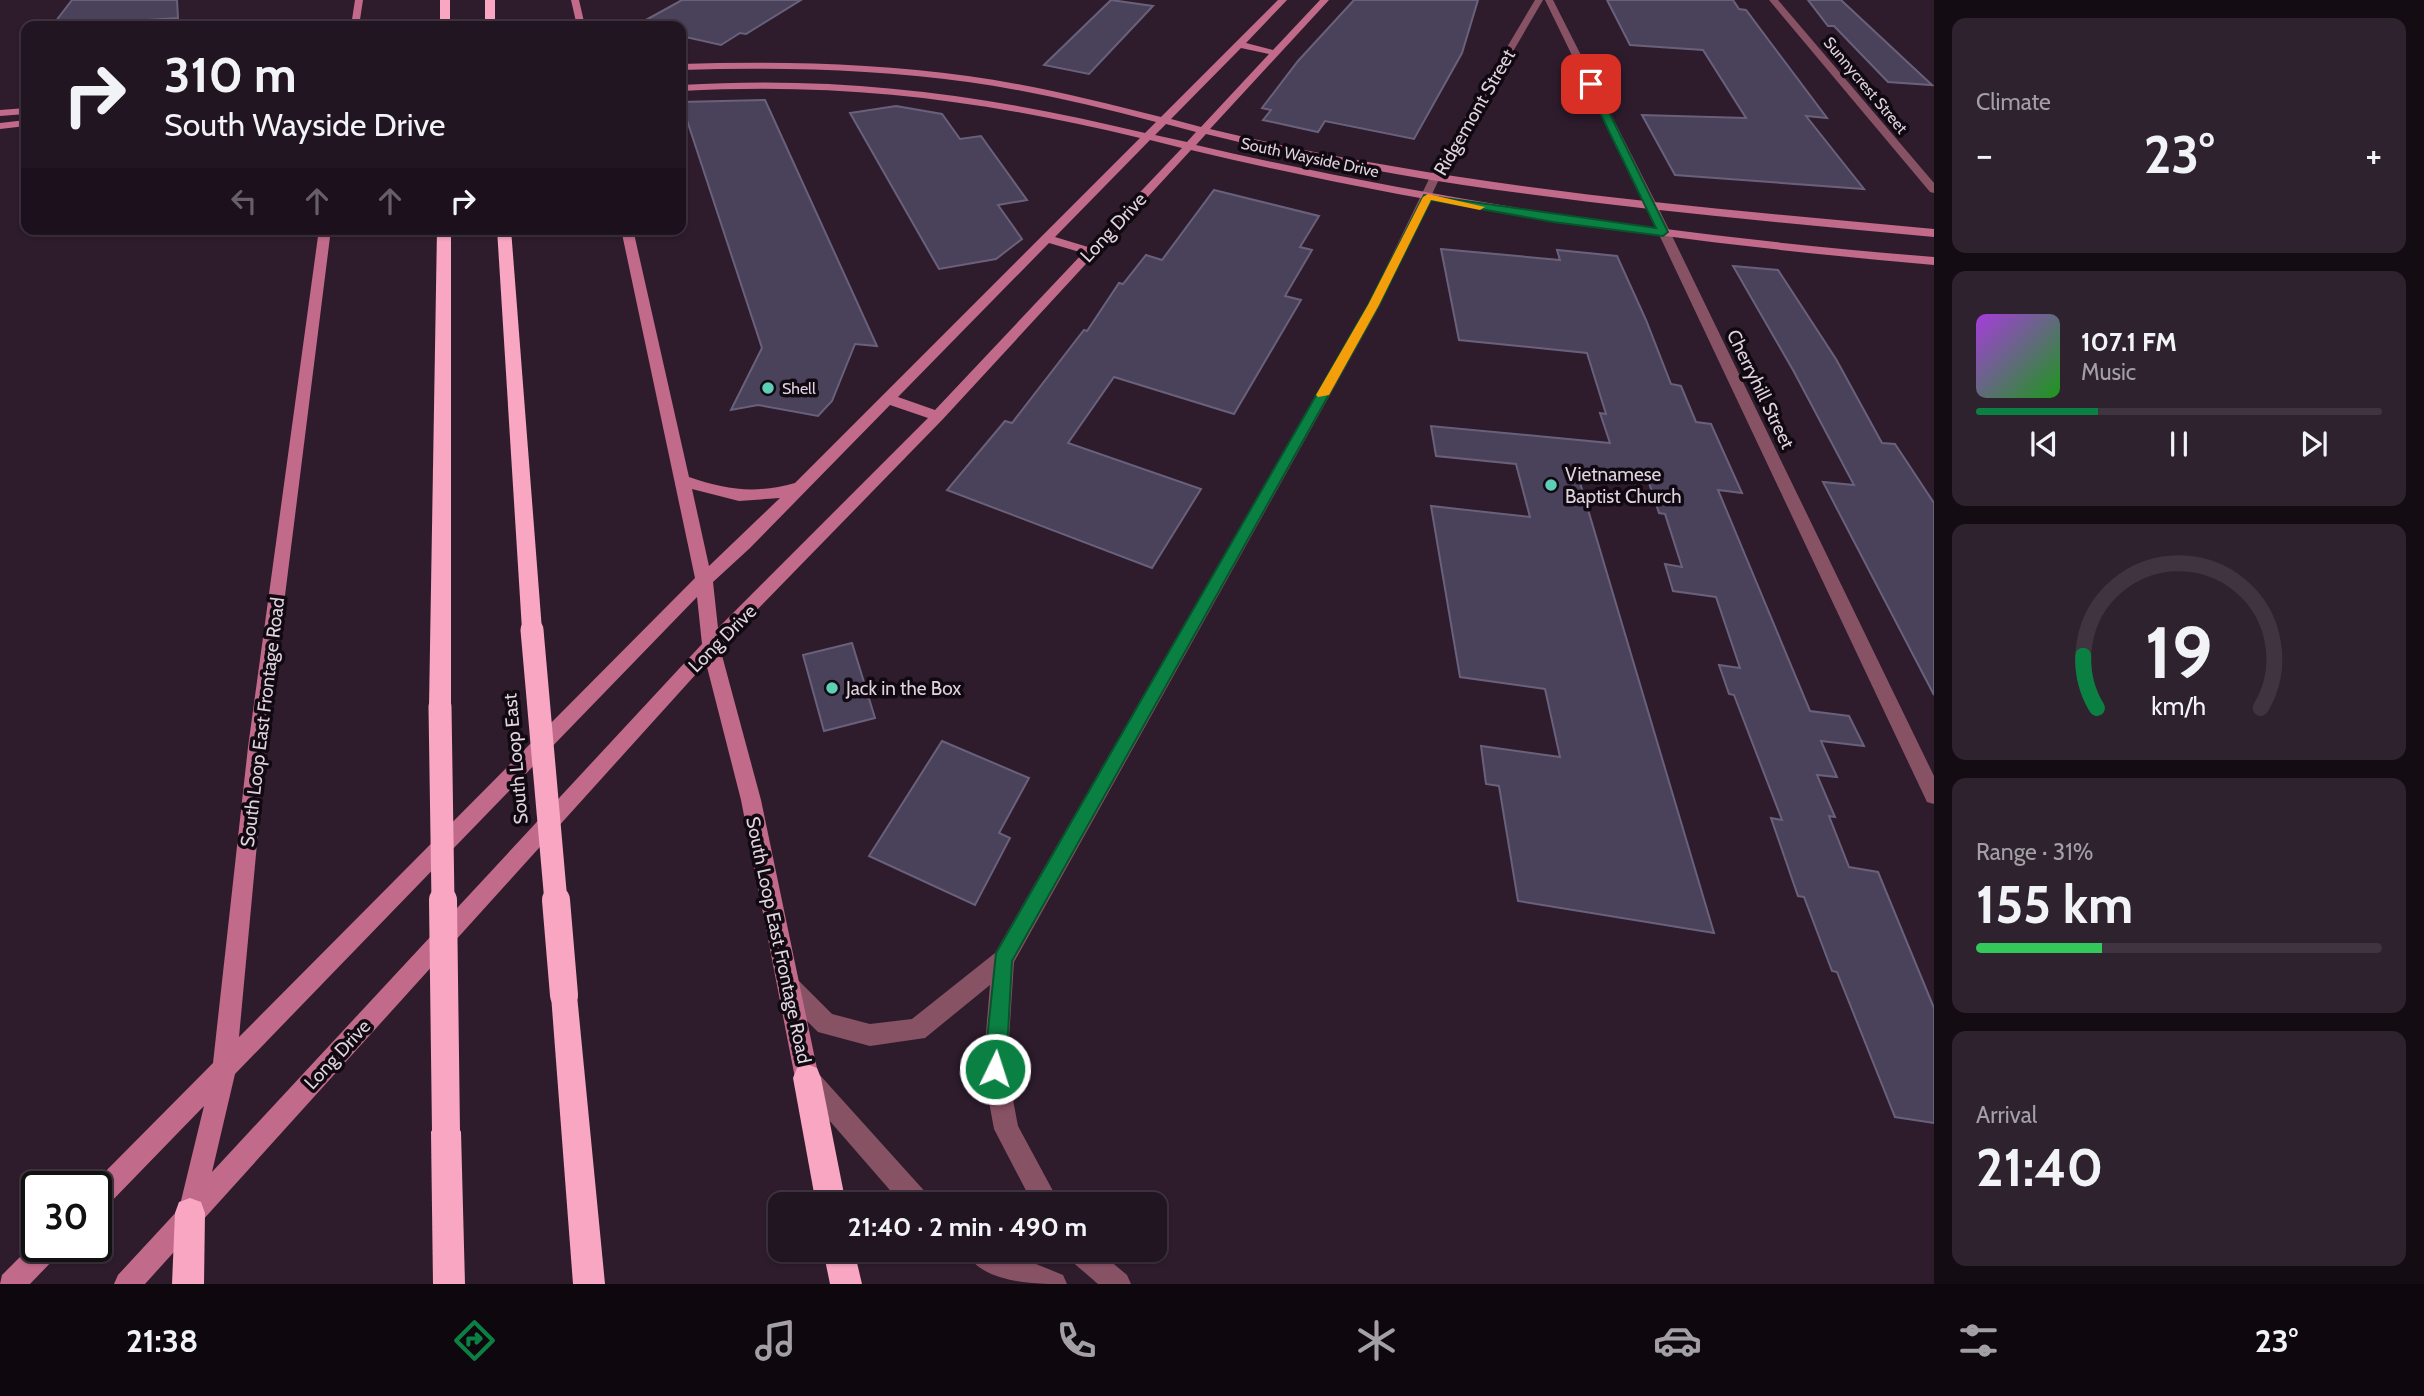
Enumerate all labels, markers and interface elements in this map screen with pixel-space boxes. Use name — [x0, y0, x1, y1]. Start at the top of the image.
street label: Sunnycrest Street — [1820, 33, 1912, 138]
street label: Ridgemont Street — [1429, 44, 1520, 180]
text: 310 m — [164, 45, 297, 104]
icon: right — [49, 49, 140, 140]
pin — [1561, 54, 1621, 114]
icon: arrive — [1572, 65, 1610, 103]
text: Climate — [1976, 88, 2051, 116]
text: South Wayside Drive — [164, 105, 445, 144]
text: 23° — [2144, 123, 2214, 186]
text: − — [1976, 131, 1993, 178]
text: + — [2365, 131, 2382, 178]
street label: South Wayside Drive — [1239, 134, 1381, 181]
icon: left — [225, 182, 263, 220]
icon: ahead — [298, 182, 336, 220]
icon: ahead — [371, 182, 409, 220]
icon: right — [444, 182, 482, 220]
street label: Long Drive — [1075, 188, 1152, 267]
street label: Cherryhill Street — [1722, 326, 1800, 453]
text: 107.1 FM — [2081, 326, 2177, 358]
text: Music — [2081, 358, 2136, 386]
place label: Shell — [782, 379, 816, 398]
marker: Shell — [760, 380, 776, 396]
icon: previous — [2025, 425, 2063, 463]
icon: pause — [2160, 425, 2198, 463]
icon: next — [2295, 425, 2333, 463]
place label: Vietnamese Baptist Church — [1565, 463, 1682, 508]
marker: Vietnamese Baptist Church — [1543, 477, 1559, 493]
street label: South Loop East Frontage Road — [236, 596, 289, 848]
street label: Long Drive — [684, 599, 761, 677]
text: 19 — [2145, 608, 2213, 696]
place label: Jack in the Box — [845, 677, 961, 700]
marker: Jack in the Box — [824, 680, 840, 696]
text: km/h — [2152, 691, 2206, 721]
street label: South Loop East — [498, 692, 533, 825]
street label: South Loop East Frontage Road — [741, 815, 816, 1066]
text: Range · 31% — [1976, 838, 2093, 866]
text: 155 km — [1976, 873, 2133, 936]
street label: Long Drive — [299, 1015, 376, 1094]
position arrow — [958, 1032, 1032, 1106]
text: Arrival — [1976, 1101, 2037, 1129]
text: 21:40 — [1976, 1136, 2103, 1199]
speed limit sign: 30 — [21, 1171, 112, 1262]
text: 21:40 · 2 min · 490 m — [848, 1211, 1087, 1243]
icon: directions — [450, 1316, 499, 1365]
icon: music — [751, 1316, 800, 1365]
icon: phone — [1052, 1316, 1101, 1365]
icon: climate — [1352, 1316, 1401, 1365]
icon: car — [1653, 1316, 1702, 1365]
icon: filters — [1954, 1316, 2003, 1365]
text: 21:38 — [126, 1321, 198, 1360]
text: 23° — [2255, 1321, 2298, 1360]

